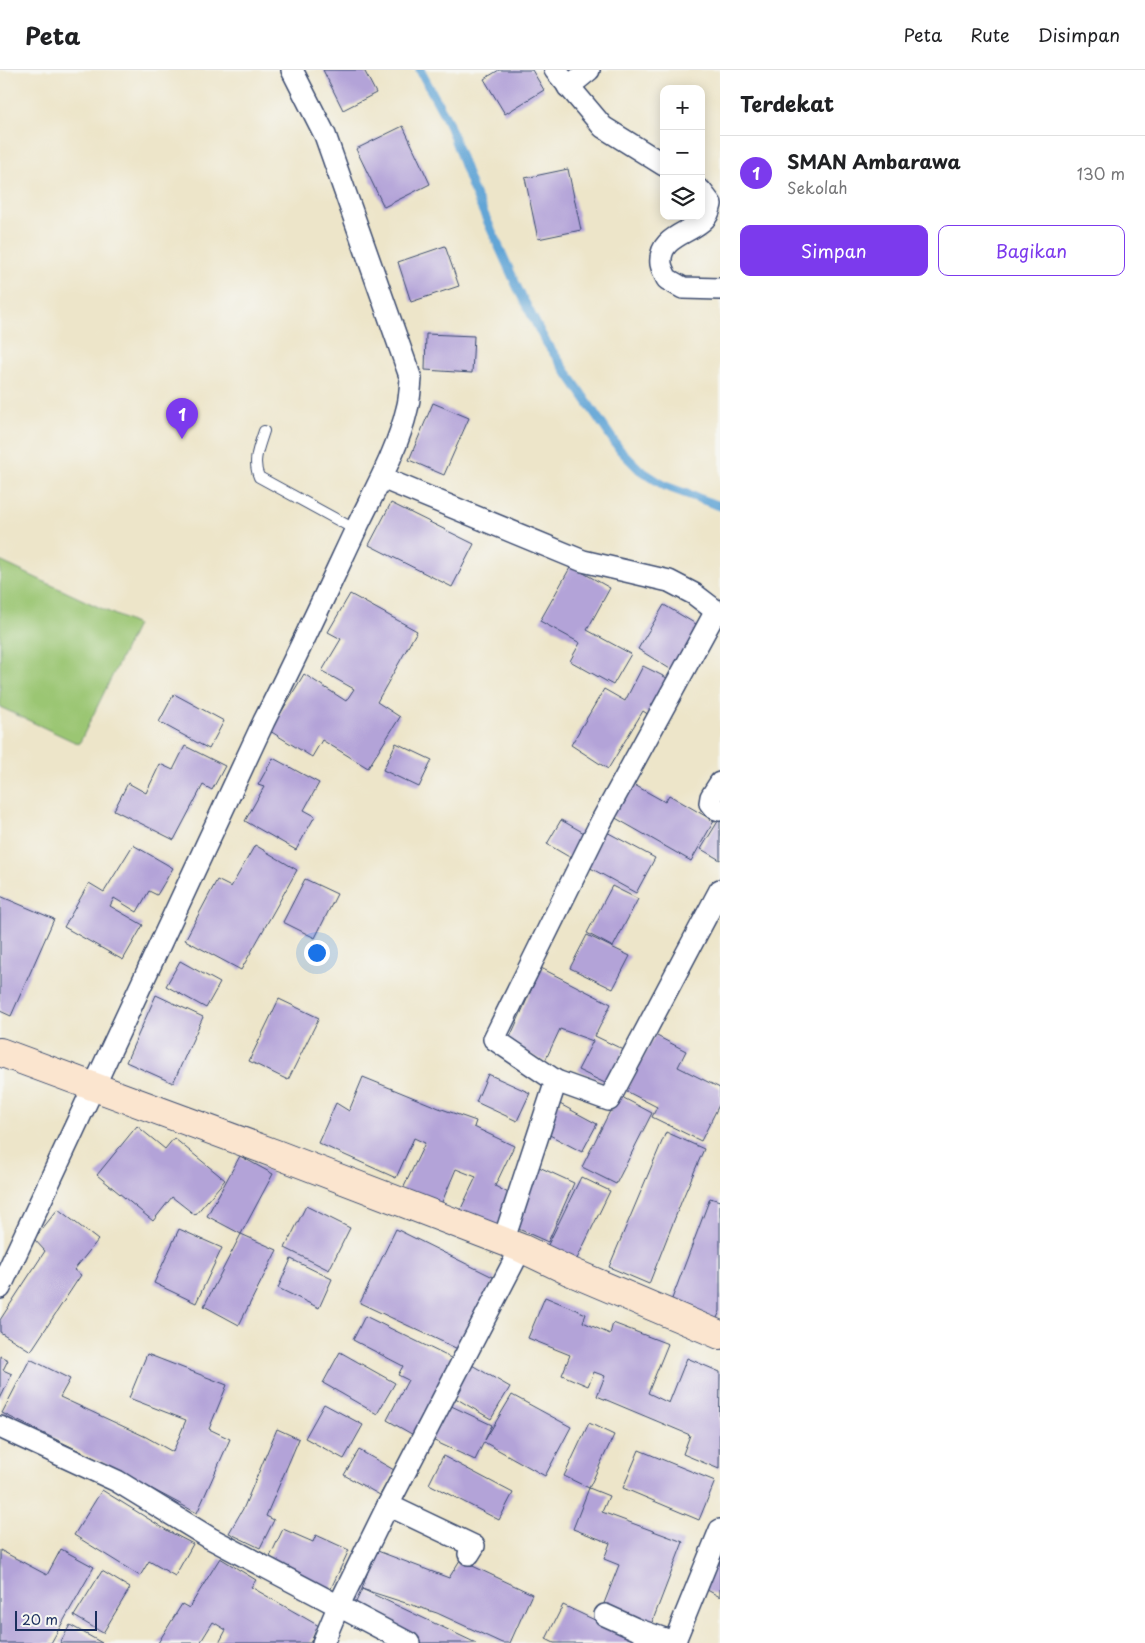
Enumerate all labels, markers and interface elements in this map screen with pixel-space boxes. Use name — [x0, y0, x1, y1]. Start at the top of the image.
text: Peta — [25, 17, 81, 53]
text: Peta — [903, 21, 942, 48]
text: Rute — [970, 21, 1010, 48]
text: Disimpan — [1038, 21, 1120, 48]
map controls — [660, 85, 705, 220]
button: + — [660, 85, 705, 130]
text: Terdekat — [740, 87, 834, 119]
button: − — [660, 130, 705, 175]
text: SMAN Ambarawa — [787, 147, 961, 175]
text: 1 — [752, 161, 760, 185]
text: 130 m — [1077, 161, 1125, 185]
button: layers — [660, 175, 705, 220]
text: Sekolah — [787, 175, 848, 199]
button: Simpan — [740, 225, 928, 276]
button: Bagikan — [938, 225, 1125, 276]
pin: 1 — [166, 398, 198, 439]
your location — [304, 940, 330, 966]
scale bar — [15, 1608, 98, 1631]
text: 20 m — [22, 1609, 58, 1630]

